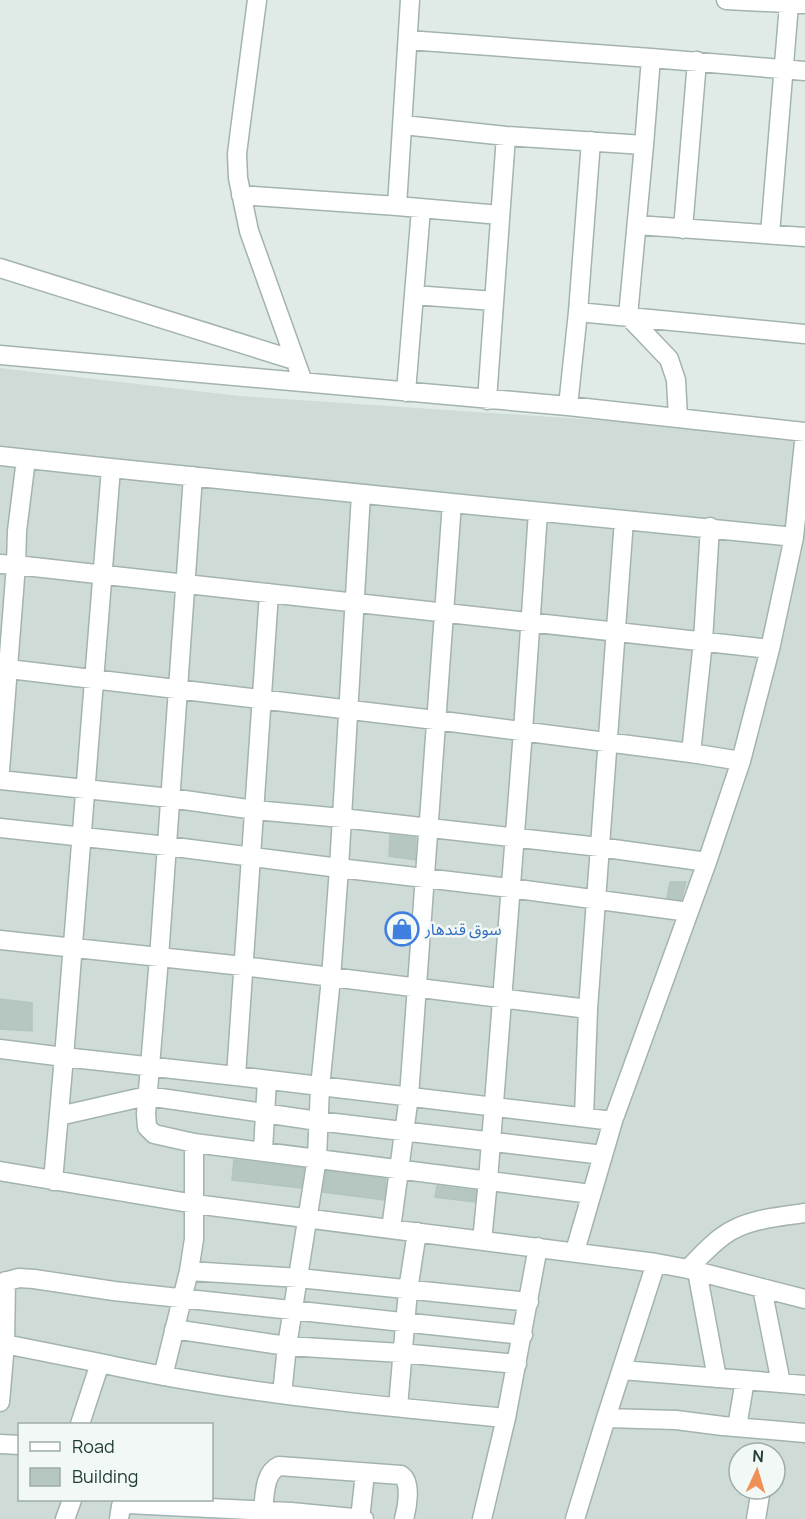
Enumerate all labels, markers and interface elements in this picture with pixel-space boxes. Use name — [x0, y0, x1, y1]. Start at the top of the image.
shop icon: سوق قندهار — [384, 911, 420, 947]
place label: سوق قندهار — [424, 918, 502, 940]
legend — [18, 1423, 213, 1501]
text: Road — [72, 1434, 115, 1458]
north arrow — [727, 1441, 787, 1501]
text: N — [752, 1445, 765, 1467]
text: Building — [72, 1464, 138, 1488]

